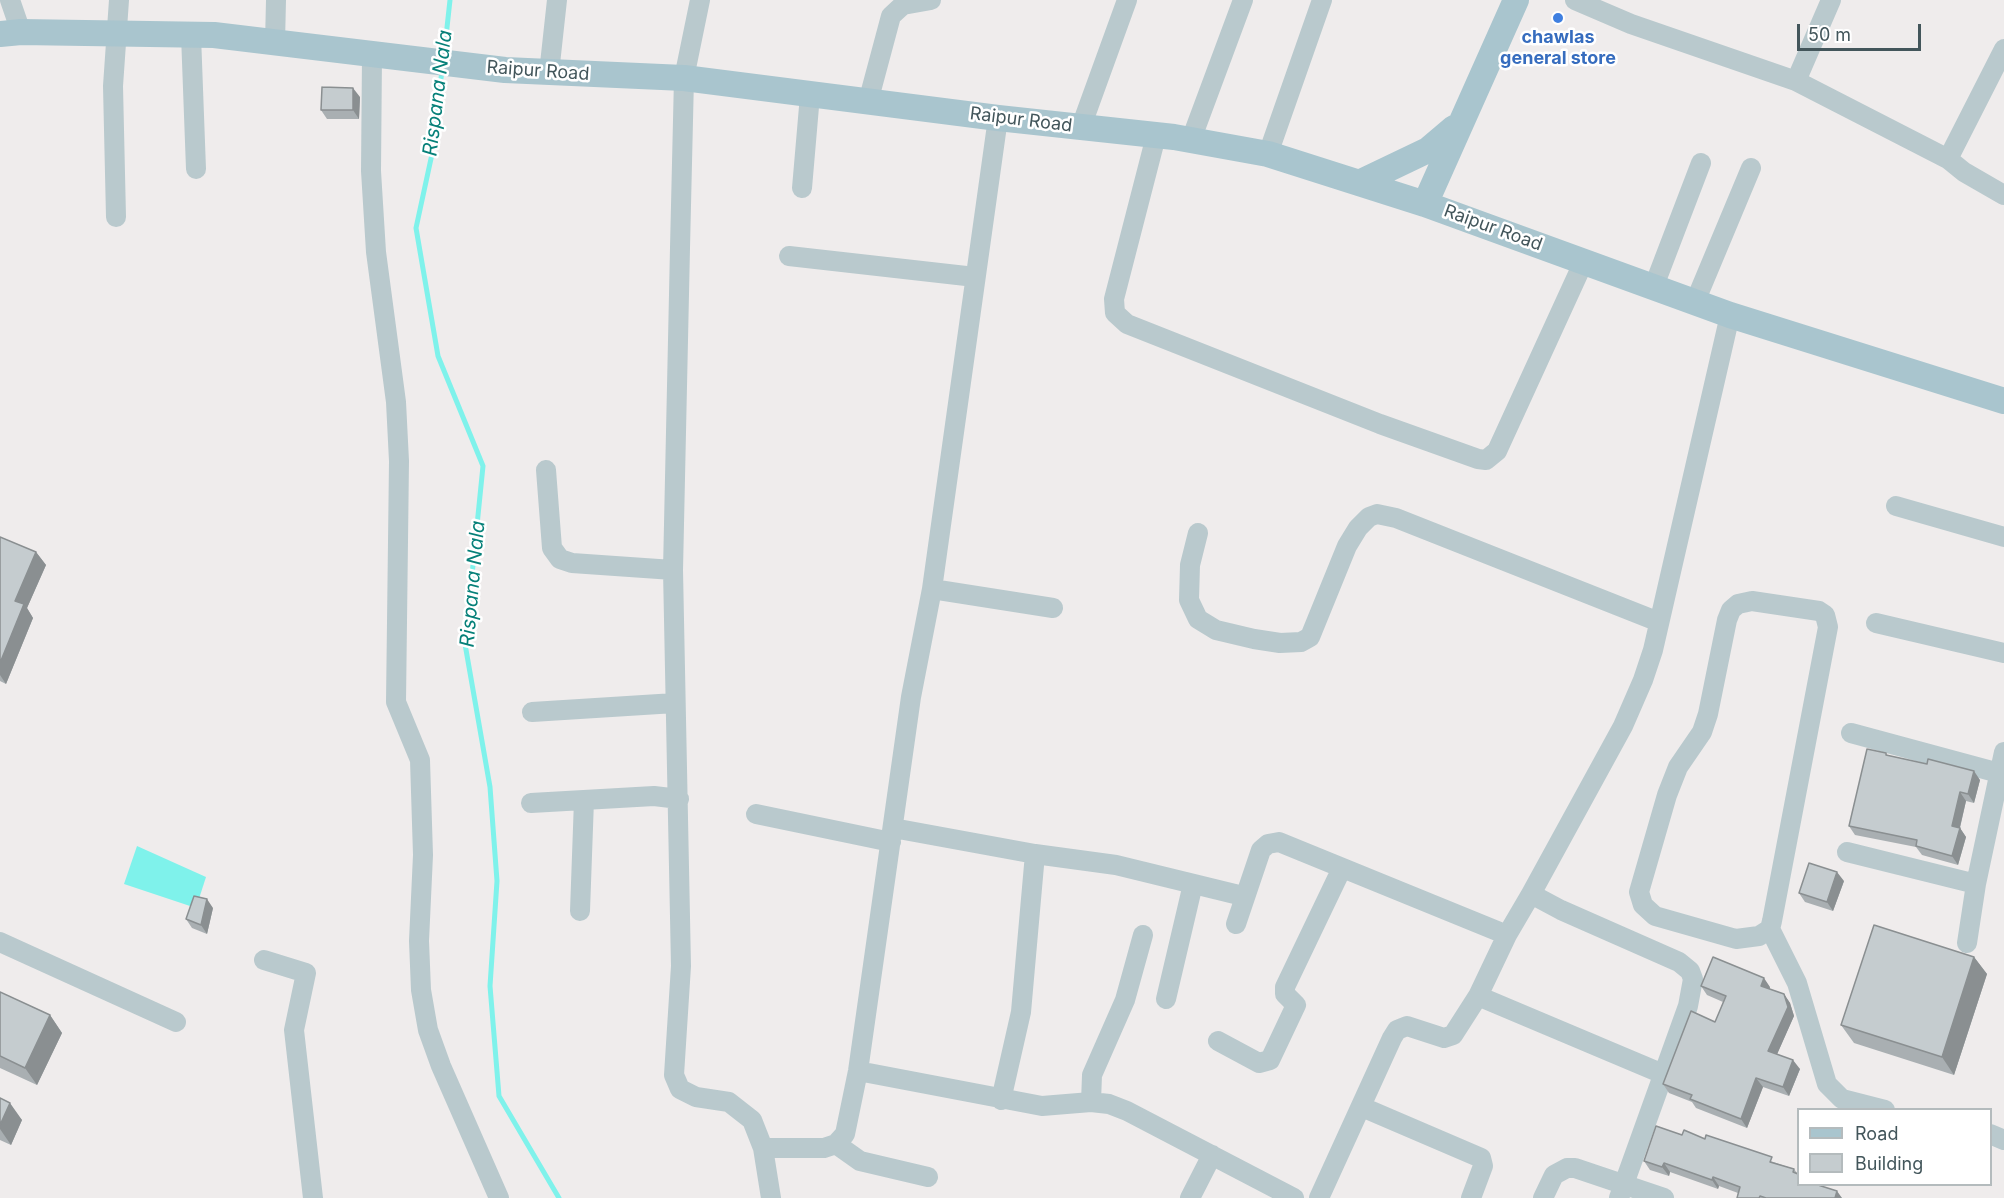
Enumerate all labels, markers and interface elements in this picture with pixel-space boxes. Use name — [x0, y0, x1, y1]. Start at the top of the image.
marker: chawlas general store — [1551, 11, 1565, 25]
scale bar — [1800, 12, 1924, 50]
text: 50 m — [1808, 24, 1851, 45]
place label: chawlas general store — [1500, 27, 1616, 70]
water label: Rispana Nala — [418, 29, 458, 157]
street label: Raipur Road — [486, 57, 590, 85]
street label: Raipur Road — [969, 103, 1073, 137]
street label: Raipur Road — [1441, 200, 1545, 256]
water label: Rispana Nala — [456, 520, 490, 648]
legend — [1797, 1108, 1992, 1186]
text: Road — [1855, 1123, 1898, 1144]
text: Building — [1855, 1153, 1923, 1174]

